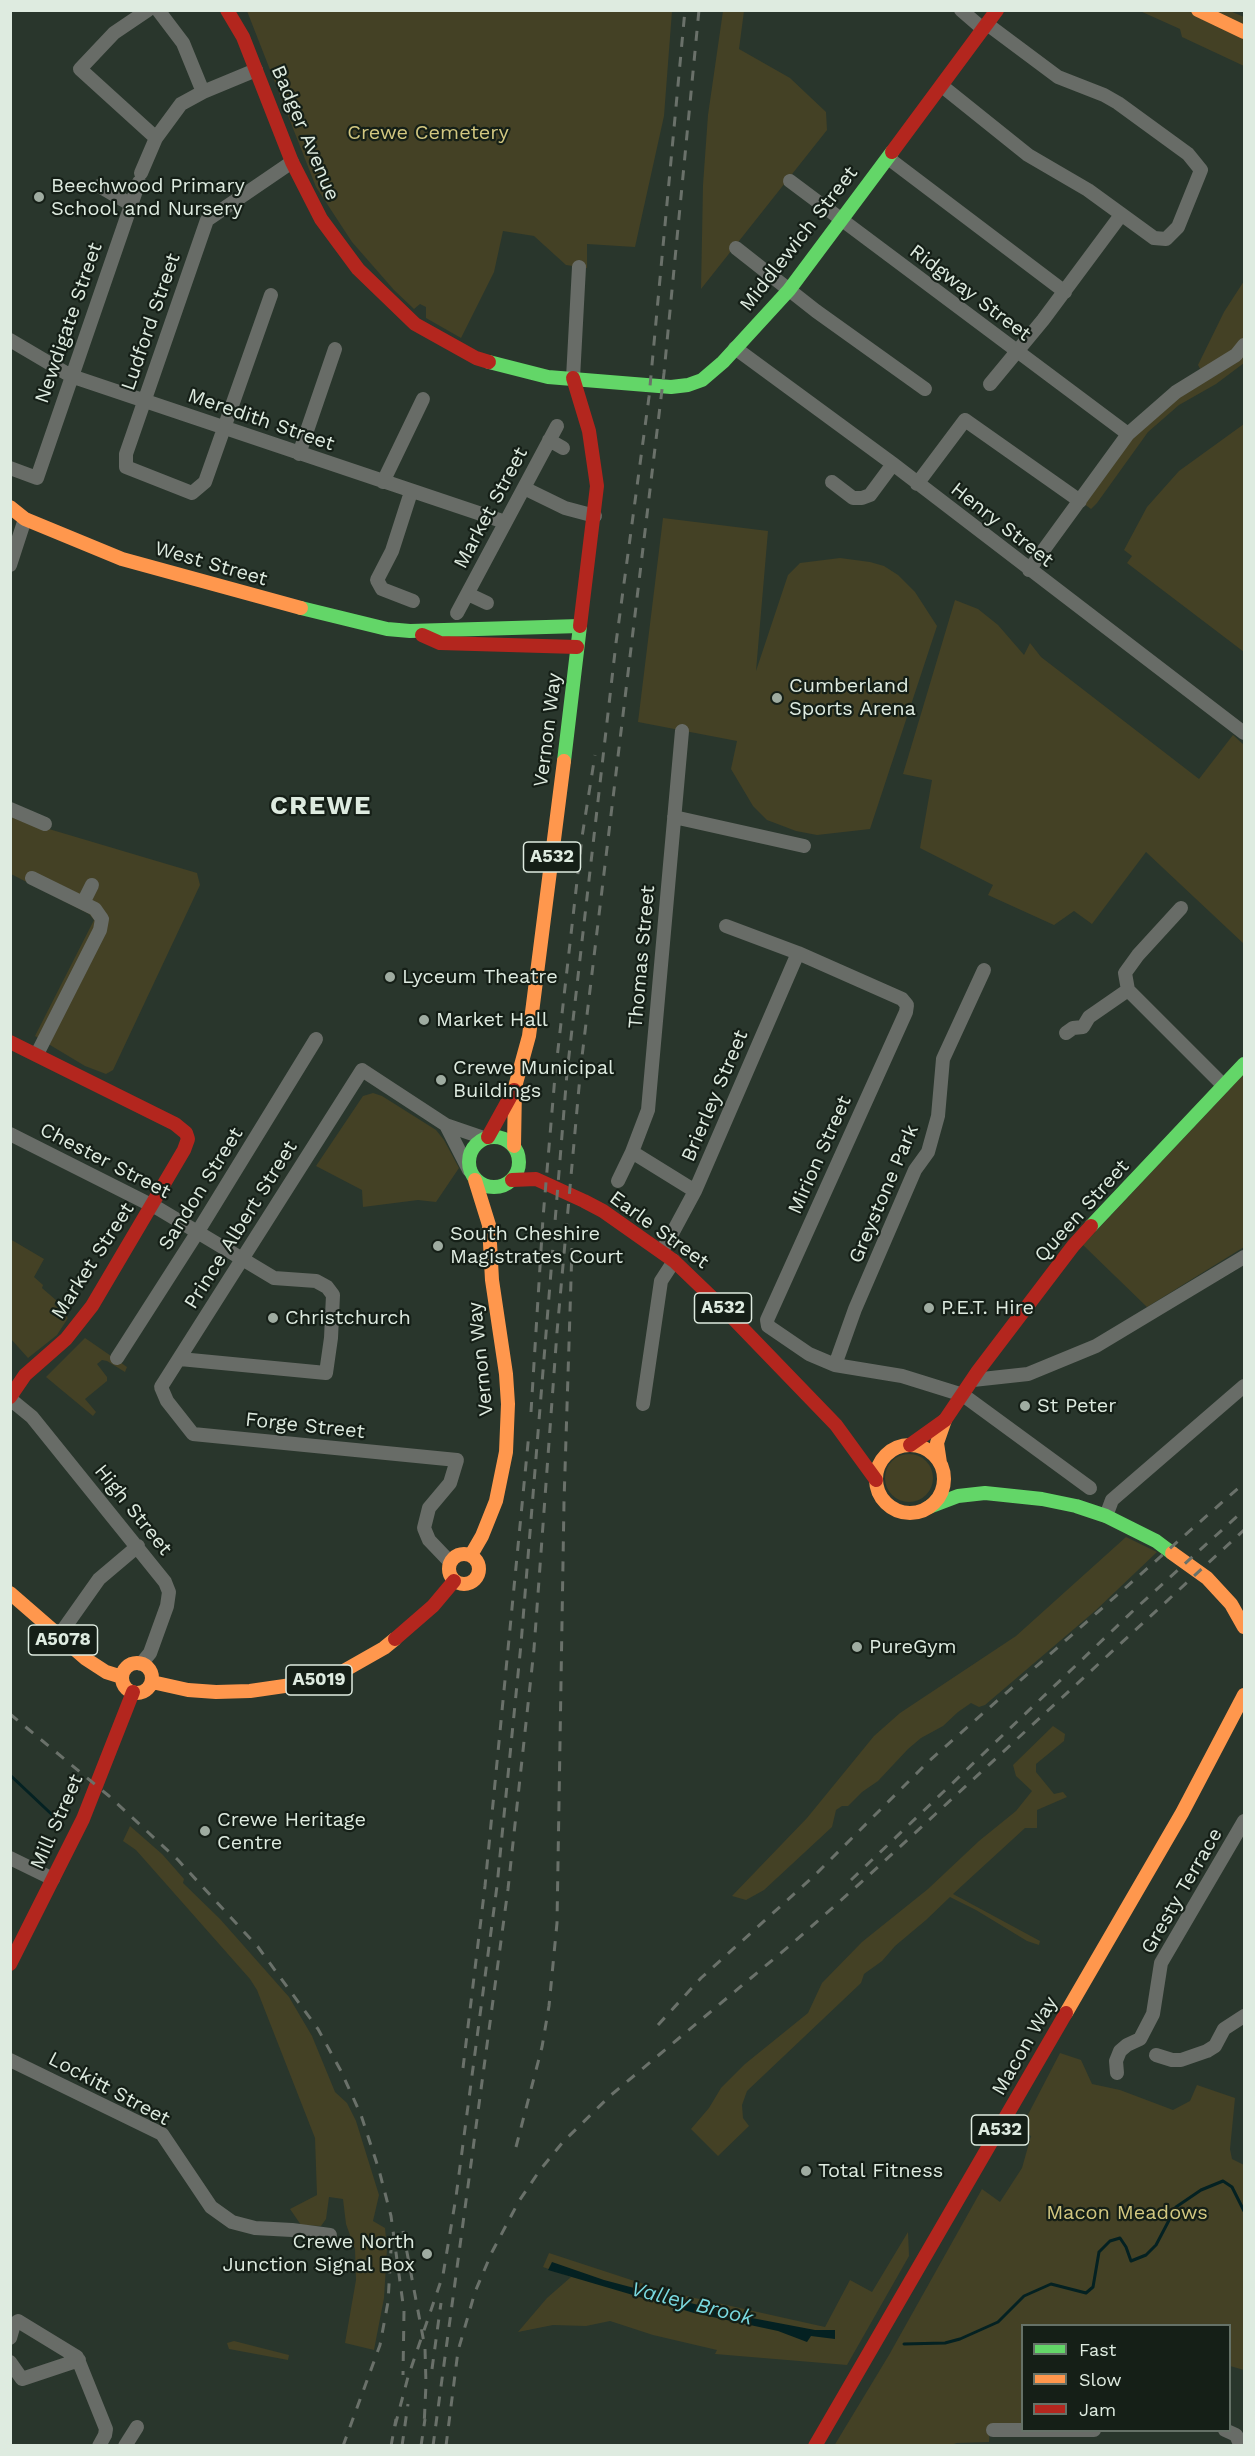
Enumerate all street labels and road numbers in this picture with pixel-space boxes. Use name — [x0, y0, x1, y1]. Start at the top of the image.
street label: Badger Avenue — [266, 62, 344, 204]
street label: Middlewich Street — [735, 162, 863, 316]
street label: Newdigate Street — [30, 239, 108, 407]
street label: Ridgway Street — [904, 239, 1036, 347]
street label: Ludford Street — [116, 250, 186, 394]
street label: Meredith Street — [185, 384, 337, 456]
street label: Market Street — [449, 443, 533, 573]
street label: Henry Street — [946, 477, 1058, 573]
street label: West Street — [152, 536, 270, 592]
street label: Vernon Way — [529, 672, 567, 788]
road number: A532 — [524, 842, 580, 872]
street label: Thomas Street — [624, 884, 660, 1030]
street label: Brierley Street — [676, 1027, 754, 1165]
street label: Mirion Street — [783, 1092, 857, 1218]
street label: Chester Street — [36, 1118, 174, 1204]
street label: Greystone Park — [844, 1121, 924, 1267]
street label: Sandon Street — [154, 1123, 248, 1255]
street label: Prince Albert Street — [179, 1136, 303, 1314]
street label: Queen Street — [1030, 1155, 1134, 1267]
street label: Earle Street — [605, 1186, 713, 1274]
street label: Market Street — [46, 1198, 140, 1324]
road number: A532 — [694, 1293, 752, 1323]
street label: Vernon Way — [463, 1301, 499, 1417]
street label: Forge Street — [244, 1408, 366, 1444]
street label: High Street — [89, 1460, 177, 1560]
road number: A5078 — [28, 1625, 98, 1655]
road number: A5019 — [286, 1665, 352, 1695]
street label: Mill Street — [25, 1771, 89, 1873]
street label: Gresty Terrace — [1136, 1824, 1228, 1958]
street label: Macon Way — [987, 1992, 1063, 2100]
street label: Lockitt Street — [44, 2047, 174, 2131]
road number: A532 — [972, 2115, 1028, 2145]

